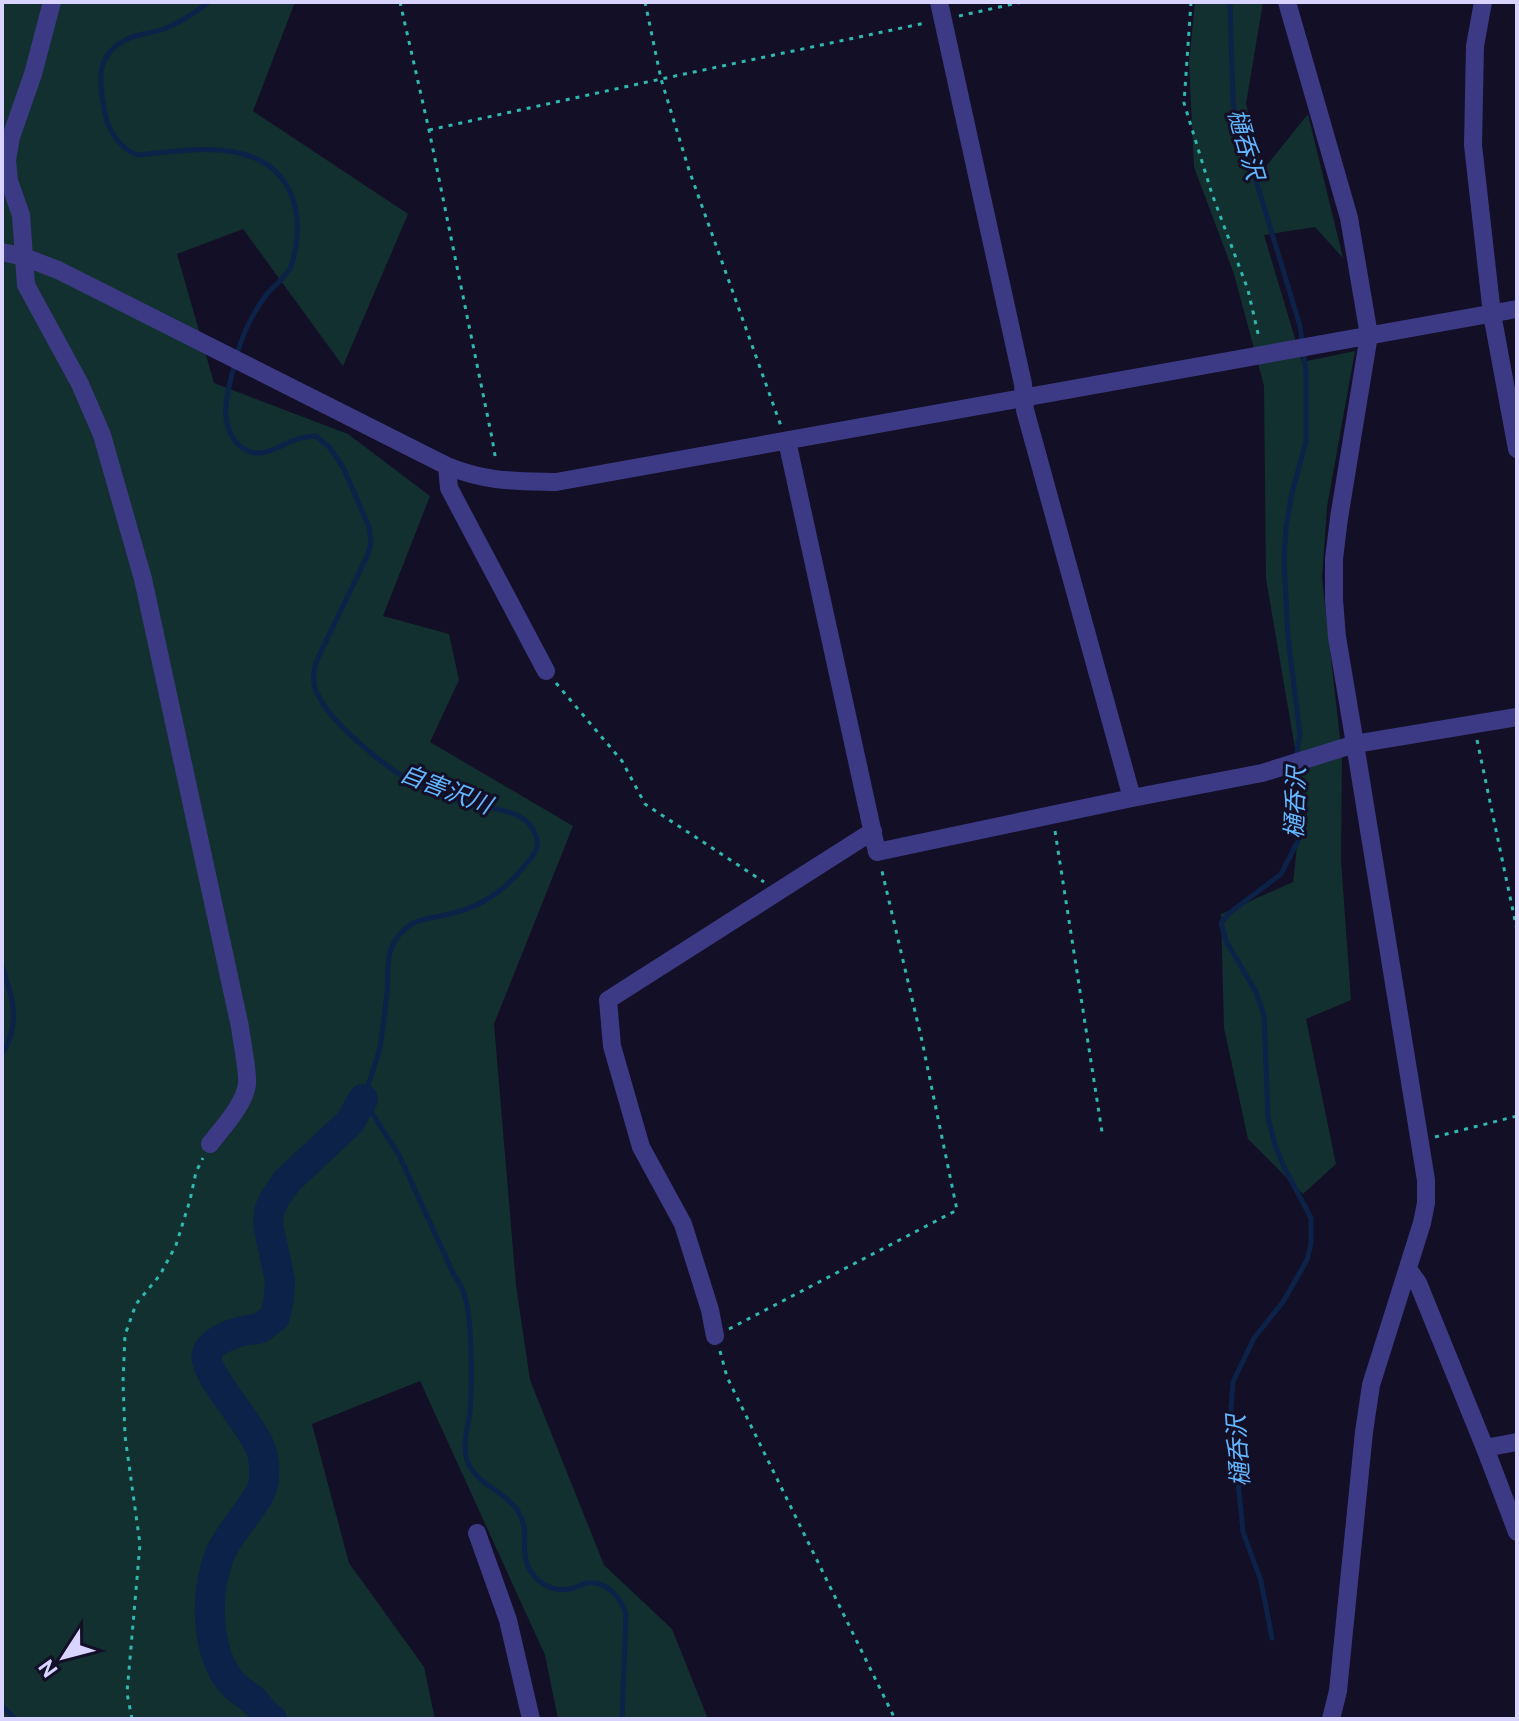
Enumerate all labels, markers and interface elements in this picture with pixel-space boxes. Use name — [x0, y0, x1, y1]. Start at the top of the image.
water label: 樋呑沢 — [1222, 105, 1271, 185]
water label: 自害沢川 — [396, 758, 499, 821]
water label: 樋呑沢 — [1279, 764, 1311, 839]
water label: 樋呑沢 — [1221, 1411, 1255, 1488]
north arrow — [24, 1617, 104, 1697]
text: N — [33, 1654, 64, 1683]

